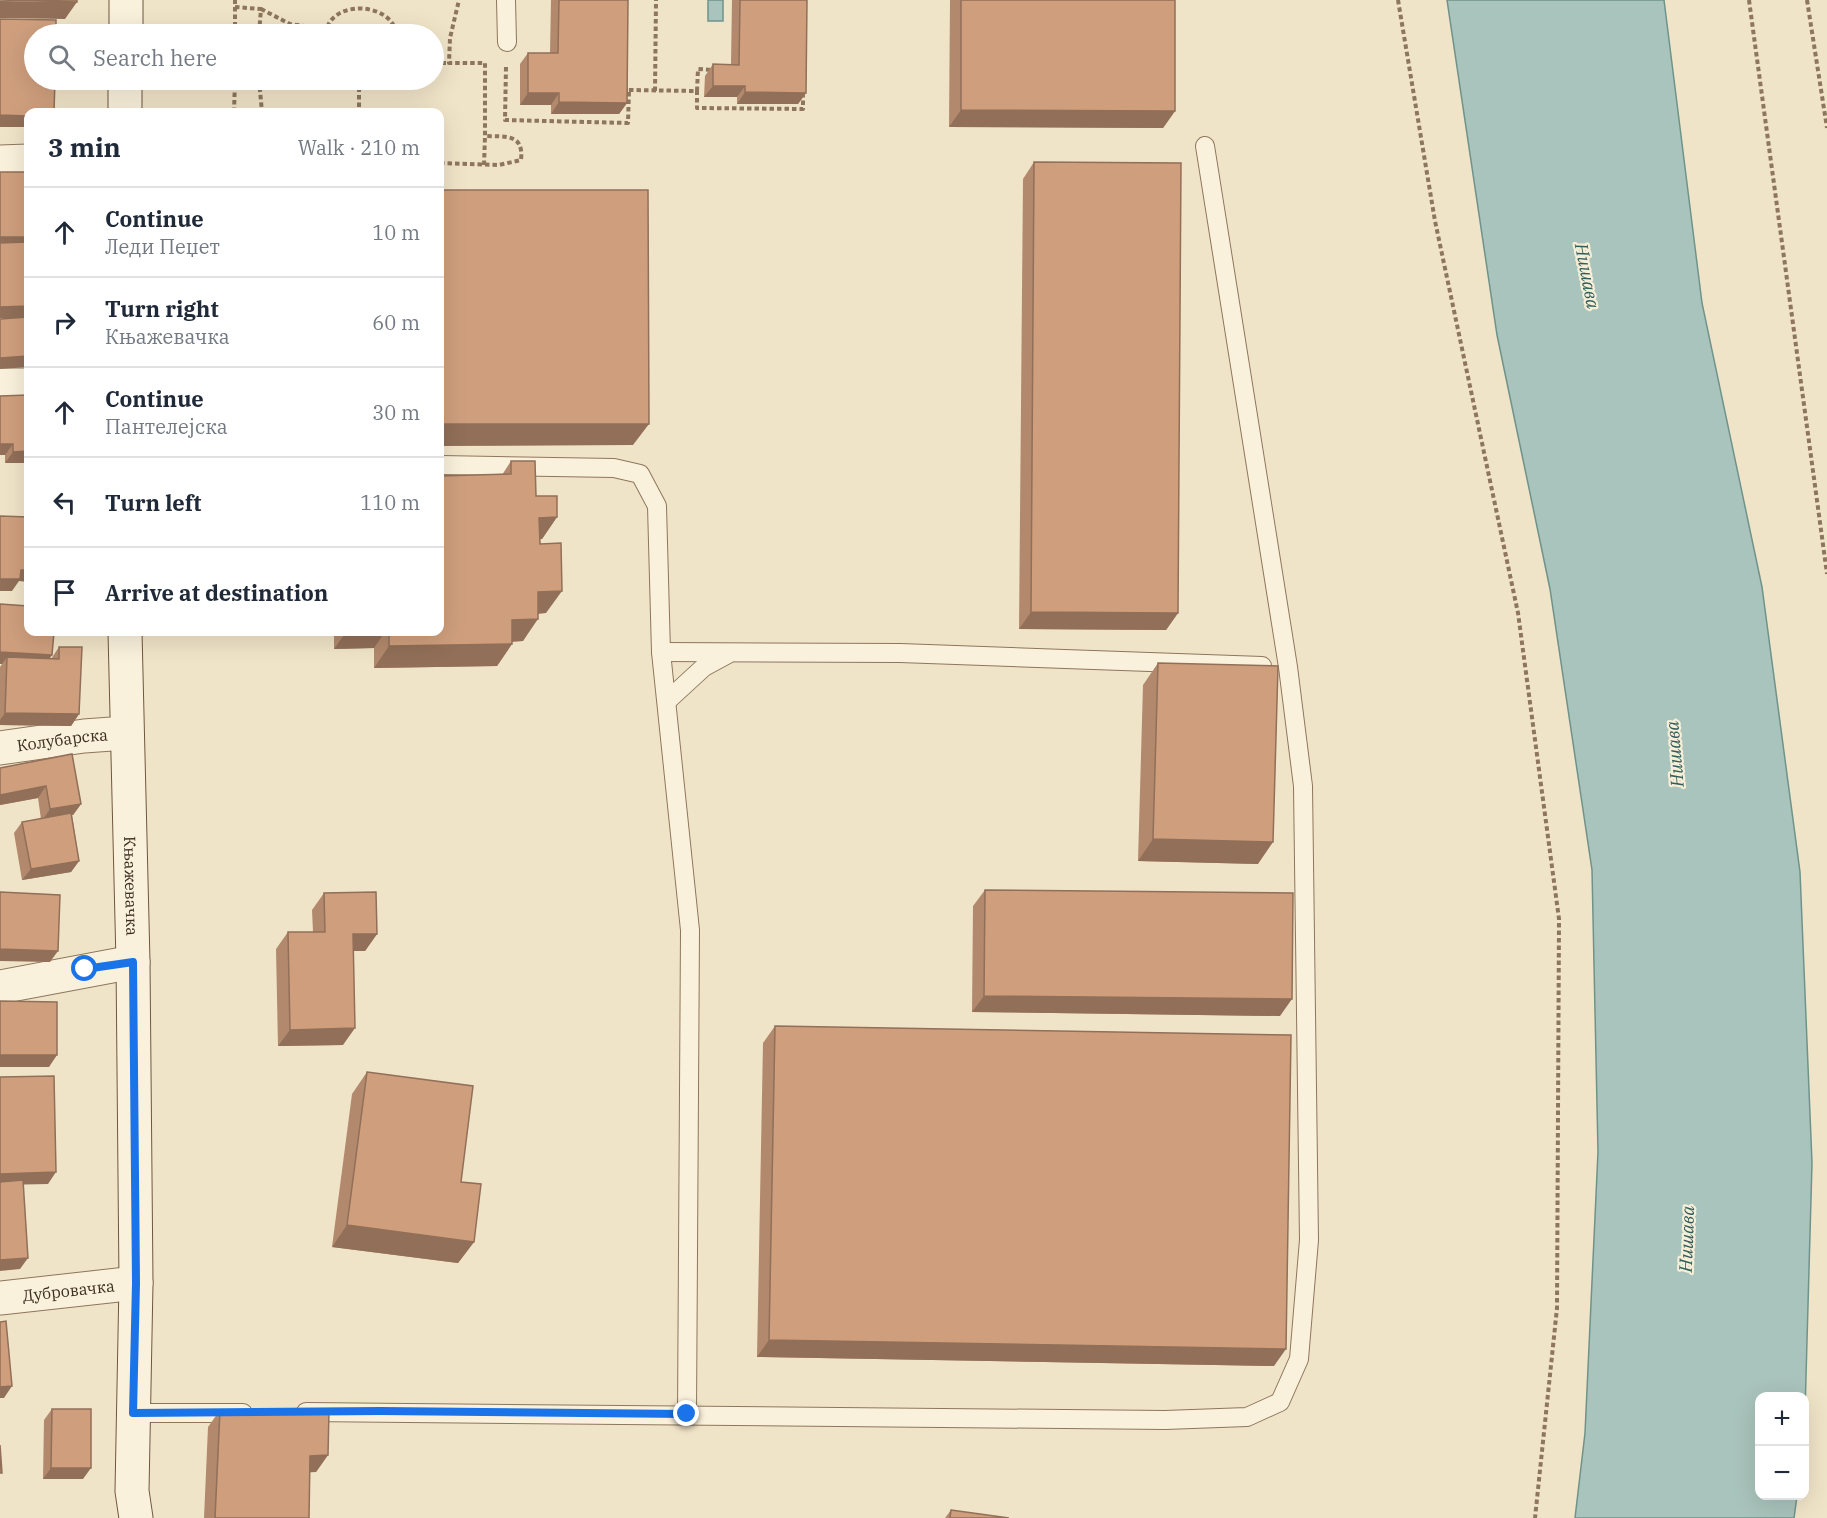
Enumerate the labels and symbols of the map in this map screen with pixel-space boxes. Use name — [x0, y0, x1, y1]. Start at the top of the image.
water label: Нишава — [1570, 240, 1605, 311]
water label: Нишава — [1660, 720, 1689, 789]
street label: Колубарска — [16, 724, 109, 755]
street label: Књажевачка — [120, 836, 142, 936]
route start — [71, 955, 97, 981]
water label: Нишава — [1674, 1205, 1699, 1274]
street label: Дубровачка — [22, 1275, 116, 1305]
route end — [673, 1400, 699, 1426]

